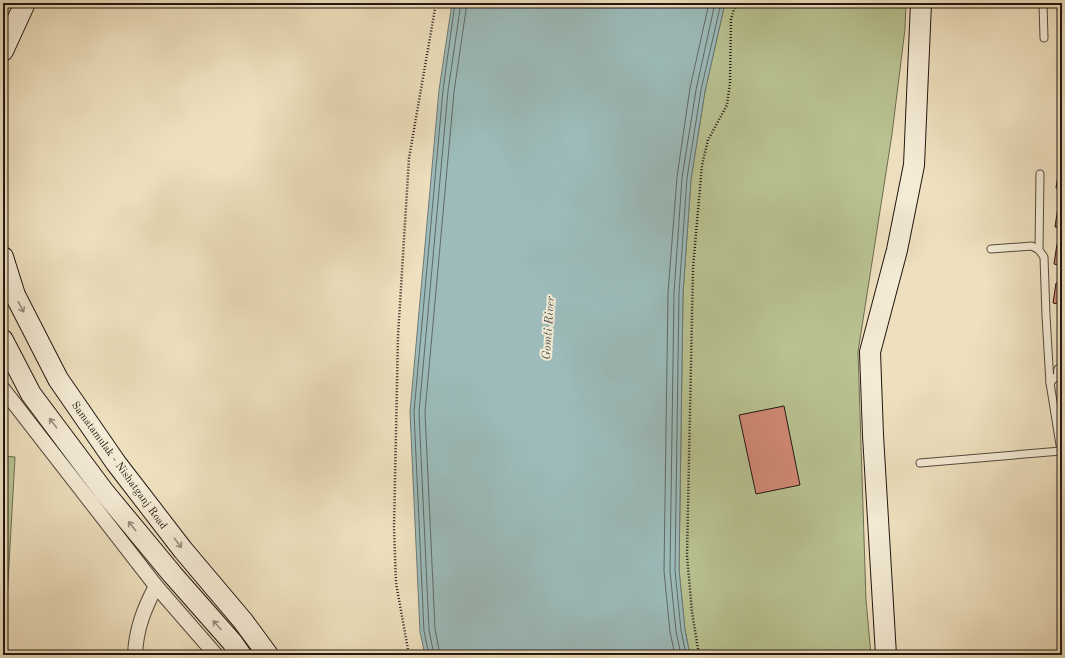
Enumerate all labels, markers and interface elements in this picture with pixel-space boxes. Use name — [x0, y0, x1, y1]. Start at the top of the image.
water label: Gomti River — [541, 295, 557, 360]
one-way arrow — [18, 300, 25, 312]
street label: Samatamulak - Nishatganj Road — [69, 400, 169, 532]
one-way arrow — [49, 418, 57, 429]
one-way arrow — [128, 521, 137, 532]
one-way arrow — [173, 537, 182, 548]
one-way arrow — [212, 620, 222, 630]

